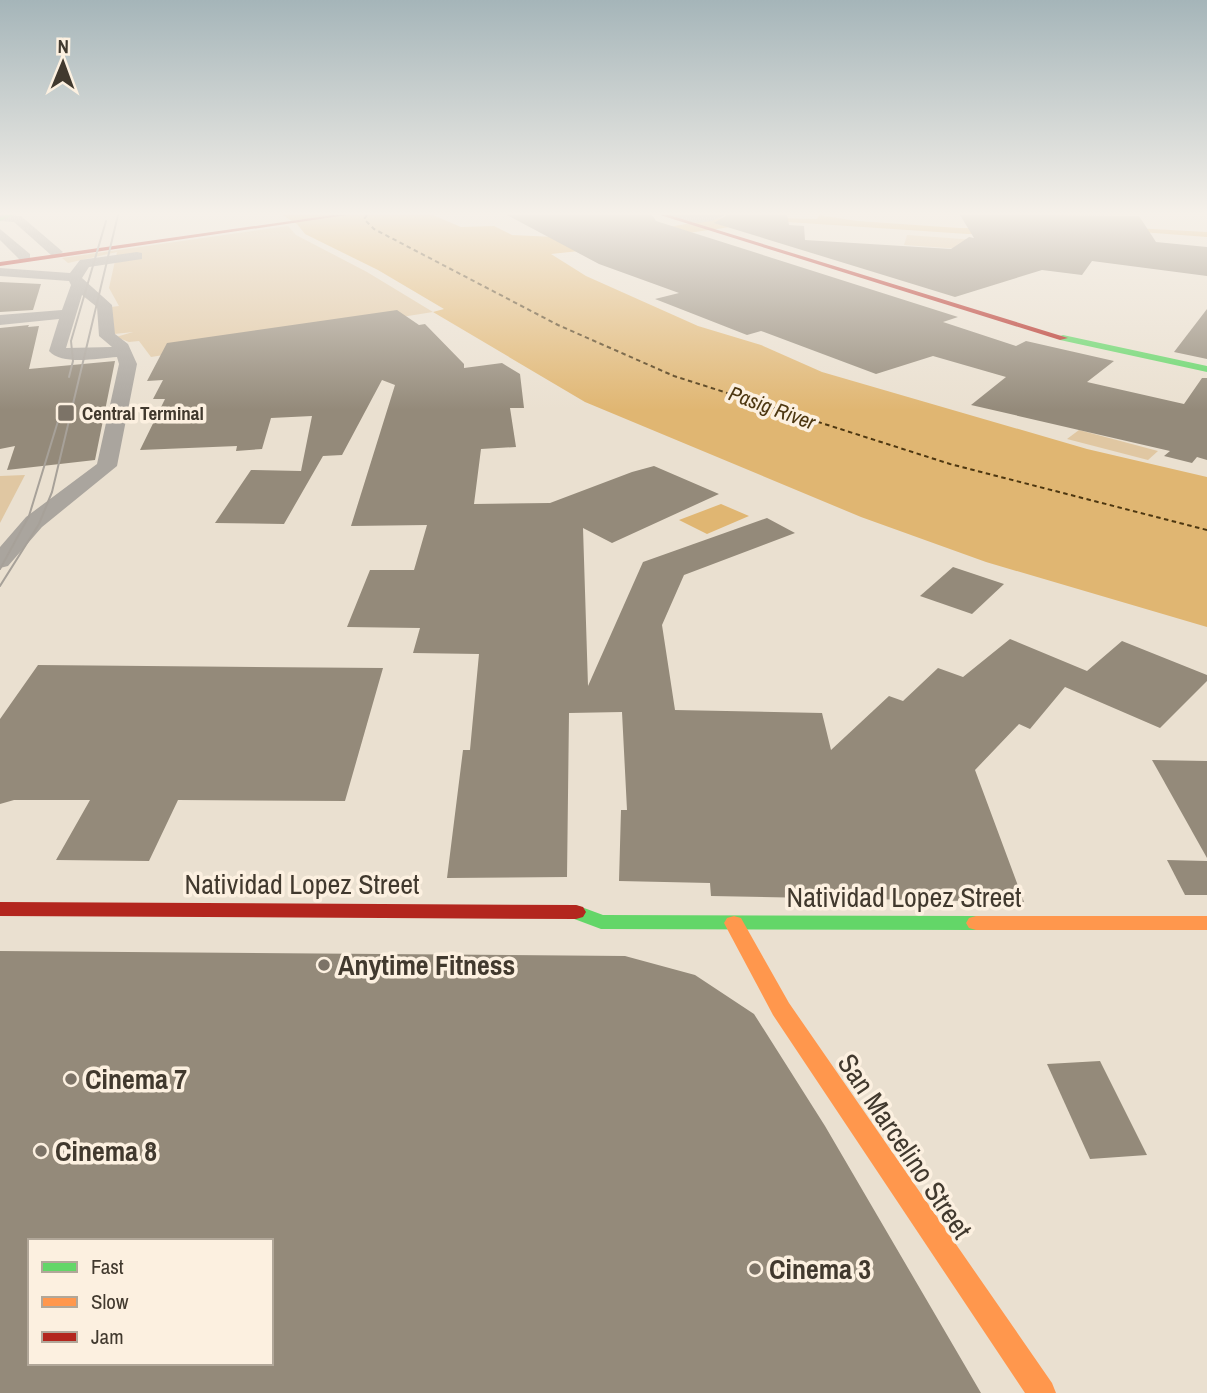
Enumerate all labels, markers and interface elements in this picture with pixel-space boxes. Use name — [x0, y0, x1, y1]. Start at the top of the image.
north arrow — [28, 28, 98, 98]
text: N — [57, 33, 69, 59]
water label: Pasig River — [725, 379, 821, 437]
place label: Central Terminal — [82, 400, 204, 426]
marker: Central Terminal — [56, 403, 76, 423]
street label: Natividad Lopez Street — [185, 865, 419, 903]
street label: Natividad Lopez Street — [787, 878, 1021, 916]
place label: Anytime Fitness — [338, 946, 515, 984]
marker: Anytime Fitness — [316, 957, 332, 973]
street label: San Marcelino Street — [829, 1046, 981, 1246]
place label: Cinema 7 — [85, 1060, 187, 1098]
marker: Cinema 7 — [63, 1071, 79, 1087]
place label: Cinema 8 — [55, 1132, 157, 1170]
marker: Cinema 8 — [33, 1143, 49, 1159]
legend — [28, 1239, 273, 1365]
place label: Cinema 3 — [769, 1250, 871, 1288]
text: Fast — [91, 1252, 124, 1281]
marker: Cinema 3 — [747, 1261, 763, 1277]
text: Slow — [91, 1287, 129, 1316]
text: Jam — [91, 1322, 124, 1351]

